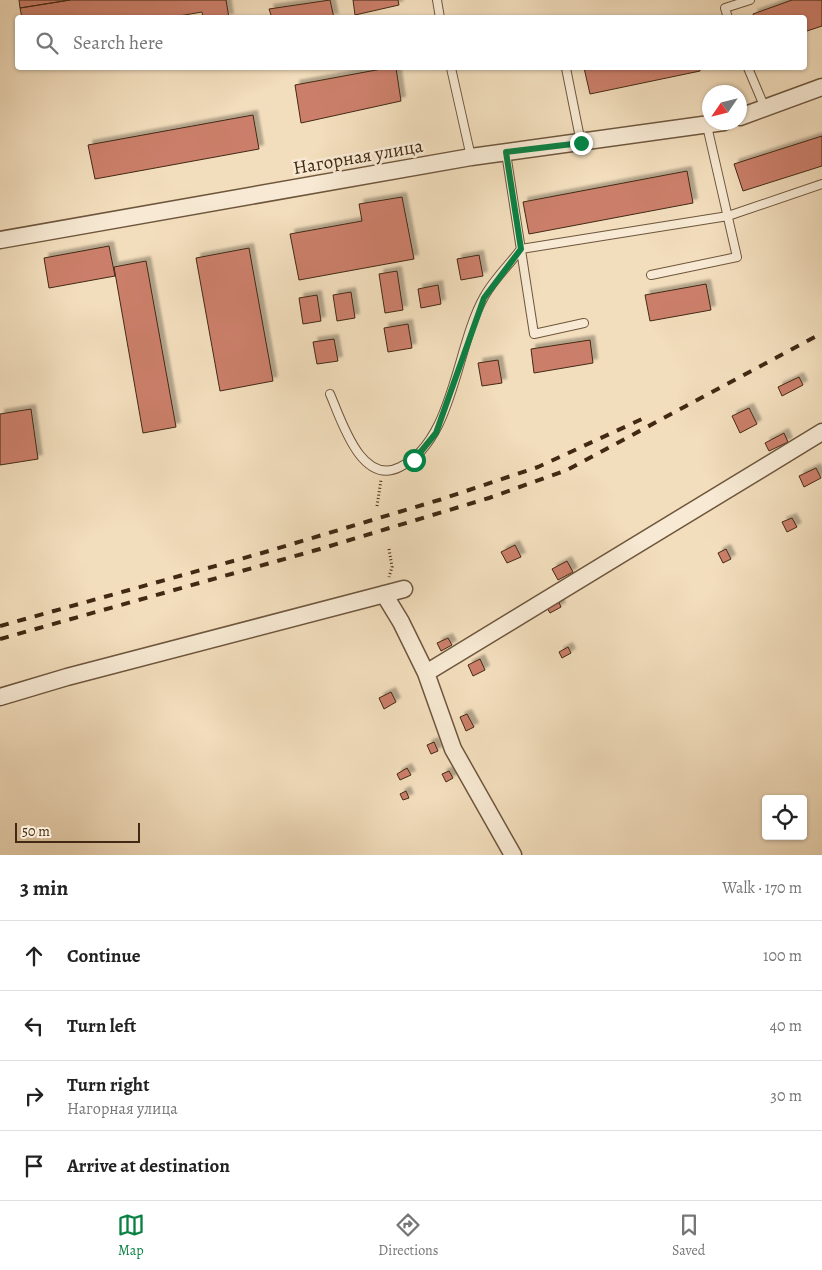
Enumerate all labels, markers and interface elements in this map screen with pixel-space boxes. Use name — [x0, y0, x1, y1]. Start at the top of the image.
search box — [15, 15, 807, 70]
icon: search — [33, 29, 61, 57]
text: Search here — [73, 30, 163, 56]
north arrow — [702, 85, 747, 130]
route end — [570, 132, 593, 155]
street label: Нагорная улица — [291, 133, 425, 181]
route start — [403, 449, 426, 472]
map controls — [762, 795, 807, 840]
button: locate — [762, 795, 807, 840]
scale bar — [15, 820, 140, 843]
text: 50 m — [22, 822, 50, 841]
text: 3 min — [20, 874, 68, 902]
text: Walk · 170 m — [722, 877, 802, 899]
icon: ahead — [20, 942, 48, 970]
text: Continue — [67, 943, 141, 969]
text: 100 m — [763, 945, 802, 967]
icon: left — [20, 1012, 48, 1040]
text: Turn left — [67, 1013, 136, 1039]
text: 40 m — [770, 1015, 802, 1037]
text: Turn right — [67, 1072, 149, 1098]
icon: right — [20, 1082, 48, 1110]
text: 30 m — [770, 1085, 802, 1107]
text: Нагорная улица — [67, 1098, 178, 1120]
icon: arrive — [20, 1152, 48, 1180]
text: Arrive at destination — [67, 1153, 230, 1179]
tab: Map — [117, 1211, 145, 1260]
tab: Directions — [378, 1211, 438, 1260]
tab: Saved — [672, 1211, 705, 1260]

